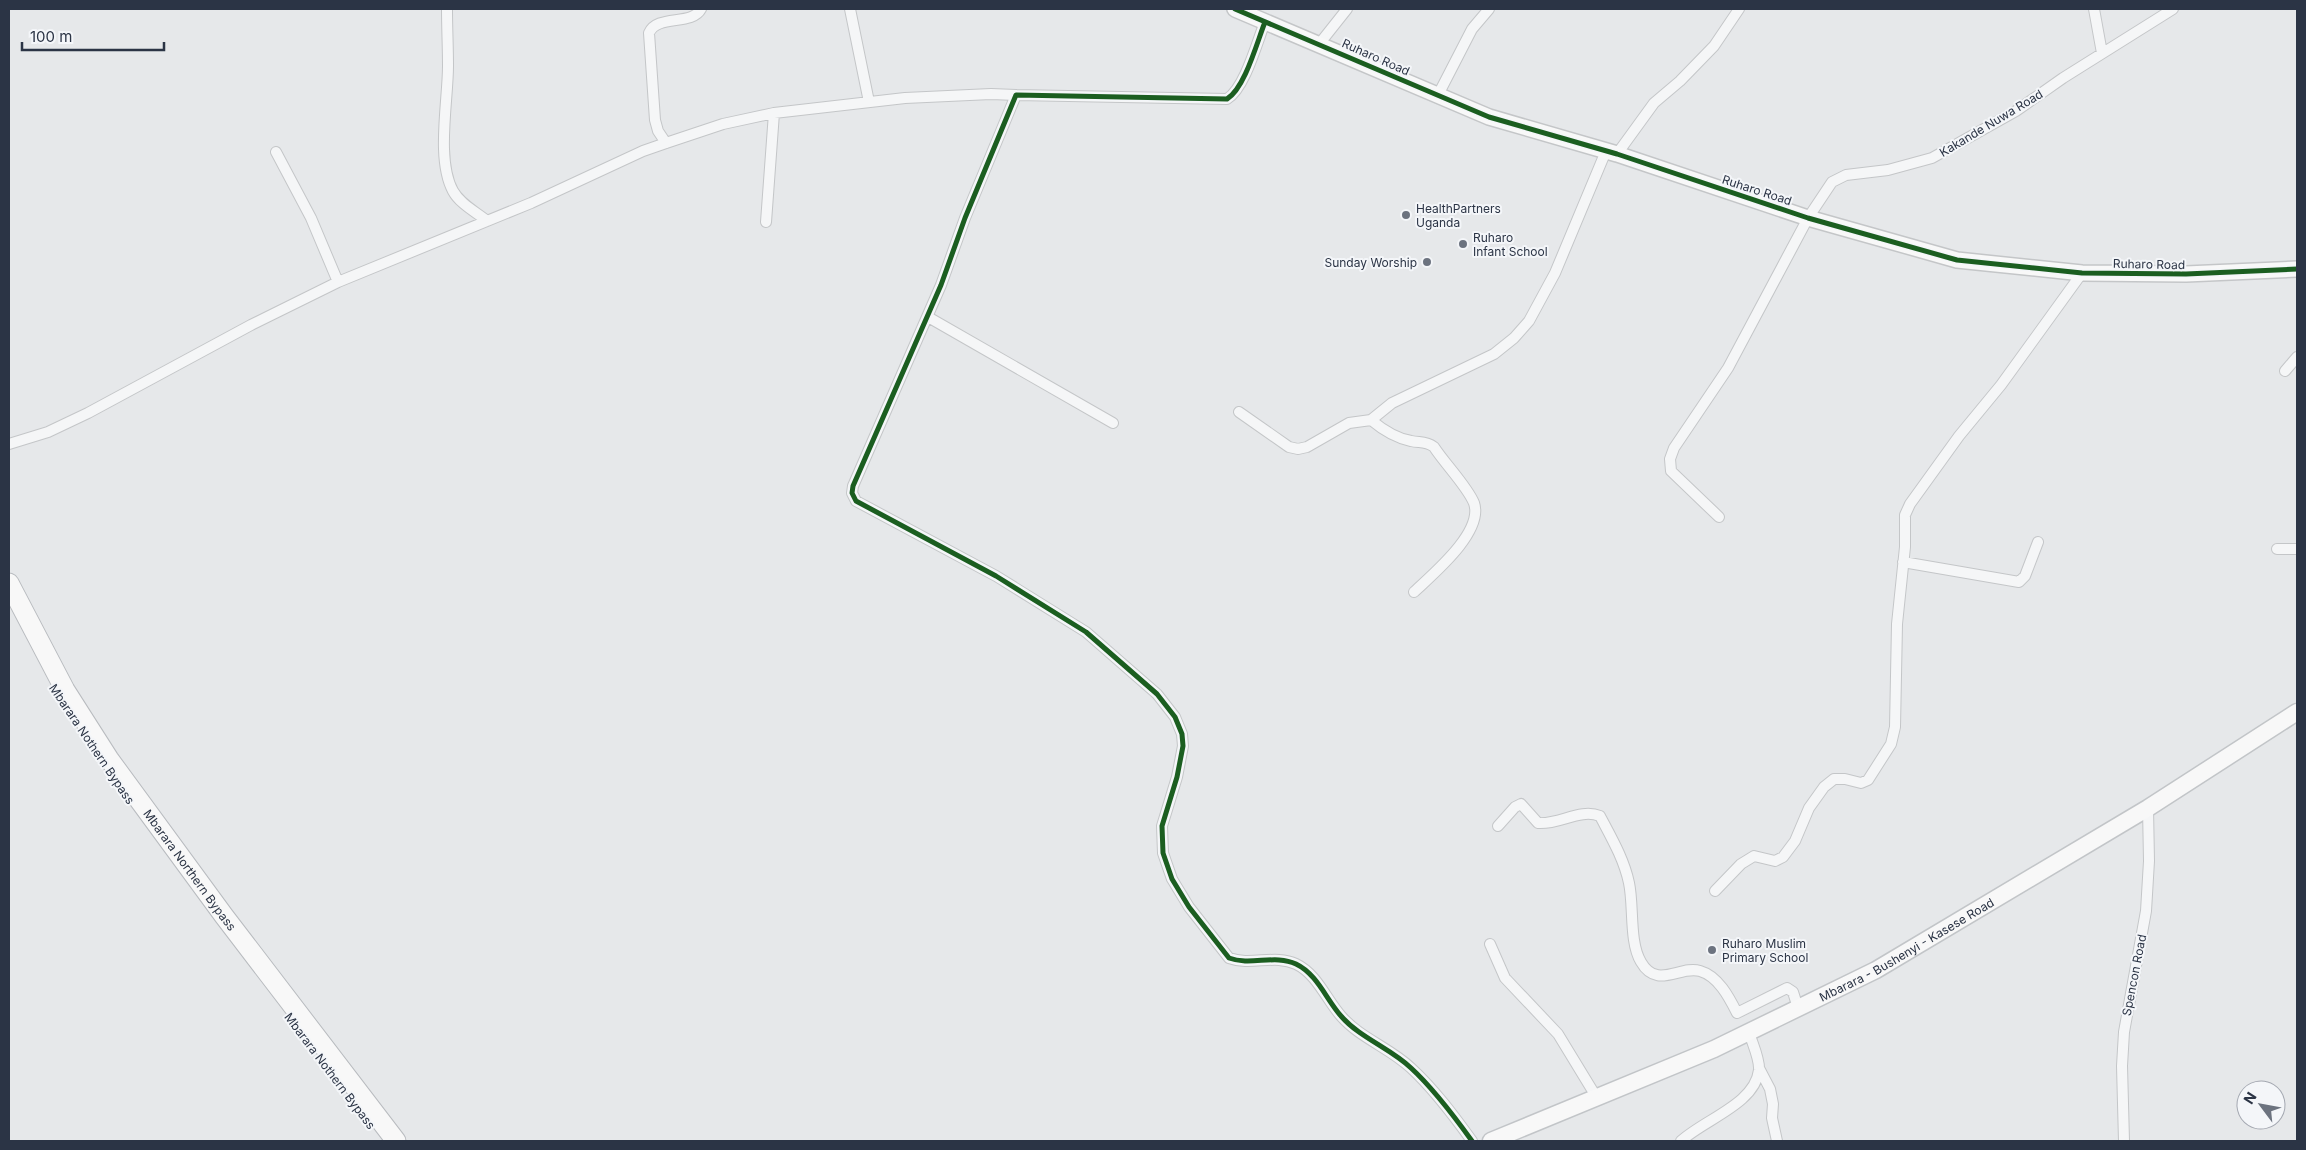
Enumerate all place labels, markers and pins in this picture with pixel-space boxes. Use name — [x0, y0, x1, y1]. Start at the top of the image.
place label: HealthPartners Uganda — [1416, 201, 1501, 230]
marker: HealthPartners Uganda — [1400, 209, 1412, 221]
place label: Ruharo Infant School — [1473, 230, 1548, 259]
marker: Ruharo Infant School — [1457, 238, 1469, 250]
place label: Sunday Worship — [1324, 255, 1417, 270]
marker: Sunday Worship — [1421, 256, 1433, 268]
place label: Ruharo Muslim Primary School — [1722, 936, 1808, 965]
marker: Ruharo Muslim Primary School — [1706, 944, 1718, 956]

